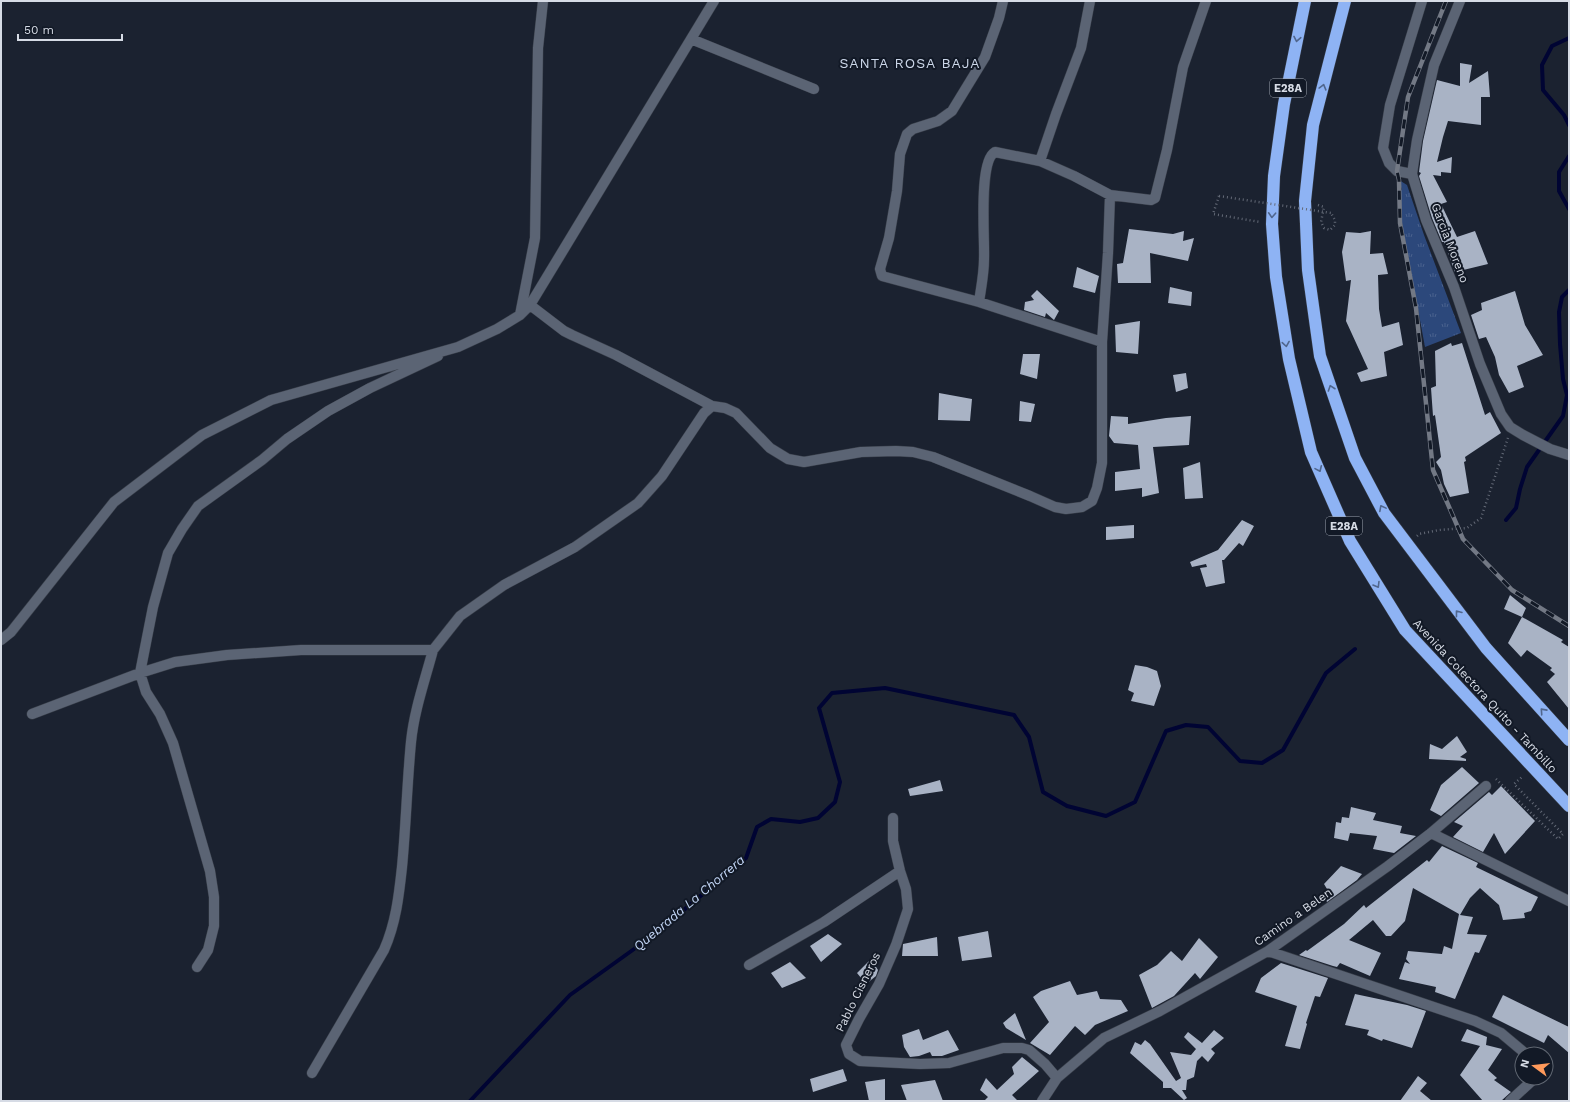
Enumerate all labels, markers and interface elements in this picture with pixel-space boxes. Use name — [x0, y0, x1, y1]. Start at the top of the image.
scale bar — [18, 16, 122, 42]
text: 50 m — [24, 23, 54, 37]
one-way arrow — [1294, 36, 1302, 42]
district label: SANTA ROSA BAJA — [839, 55, 981, 71]
road number: E28A — [1270, 79, 1306, 97]
one-way arrow — [1318, 84, 1327, 91]
street label: Garcia Moreno — [1428, 201, 1472, 285]
one-way arrow — [1268, 212, 1276, 218]
one-way arrow — [1282, 341, 1290, 347]
one-way arrow — [1328, 385, 1336, 392]
one-way arrow — [1314, 465, 1322, 473]
one-way arrow — [1379, 505, 1386, 512]
road number: E28A — [1326, 517, 1362, 535]
one-way arrow — [1372, 581, 1380, 588]
one-way arrow — [1456, 610, 1463, 617]
street label: Avenida Colectora Quito - Tambillo — [1410, 616, 1560, 776]
one-way arrow — [1540, 709, 1547, 716]
water label: Quebrada La Chorrera — [630, 852, 748, 954]
street label: Camino a Belen — [1251, 885, 1335, 949]
street label: Pablo Cisneros — [833, 950, 883, 1034]
north arrow — [1514, 1046, 1554, 1086]
text: N — [1517, 1058, 1532, 1069]

